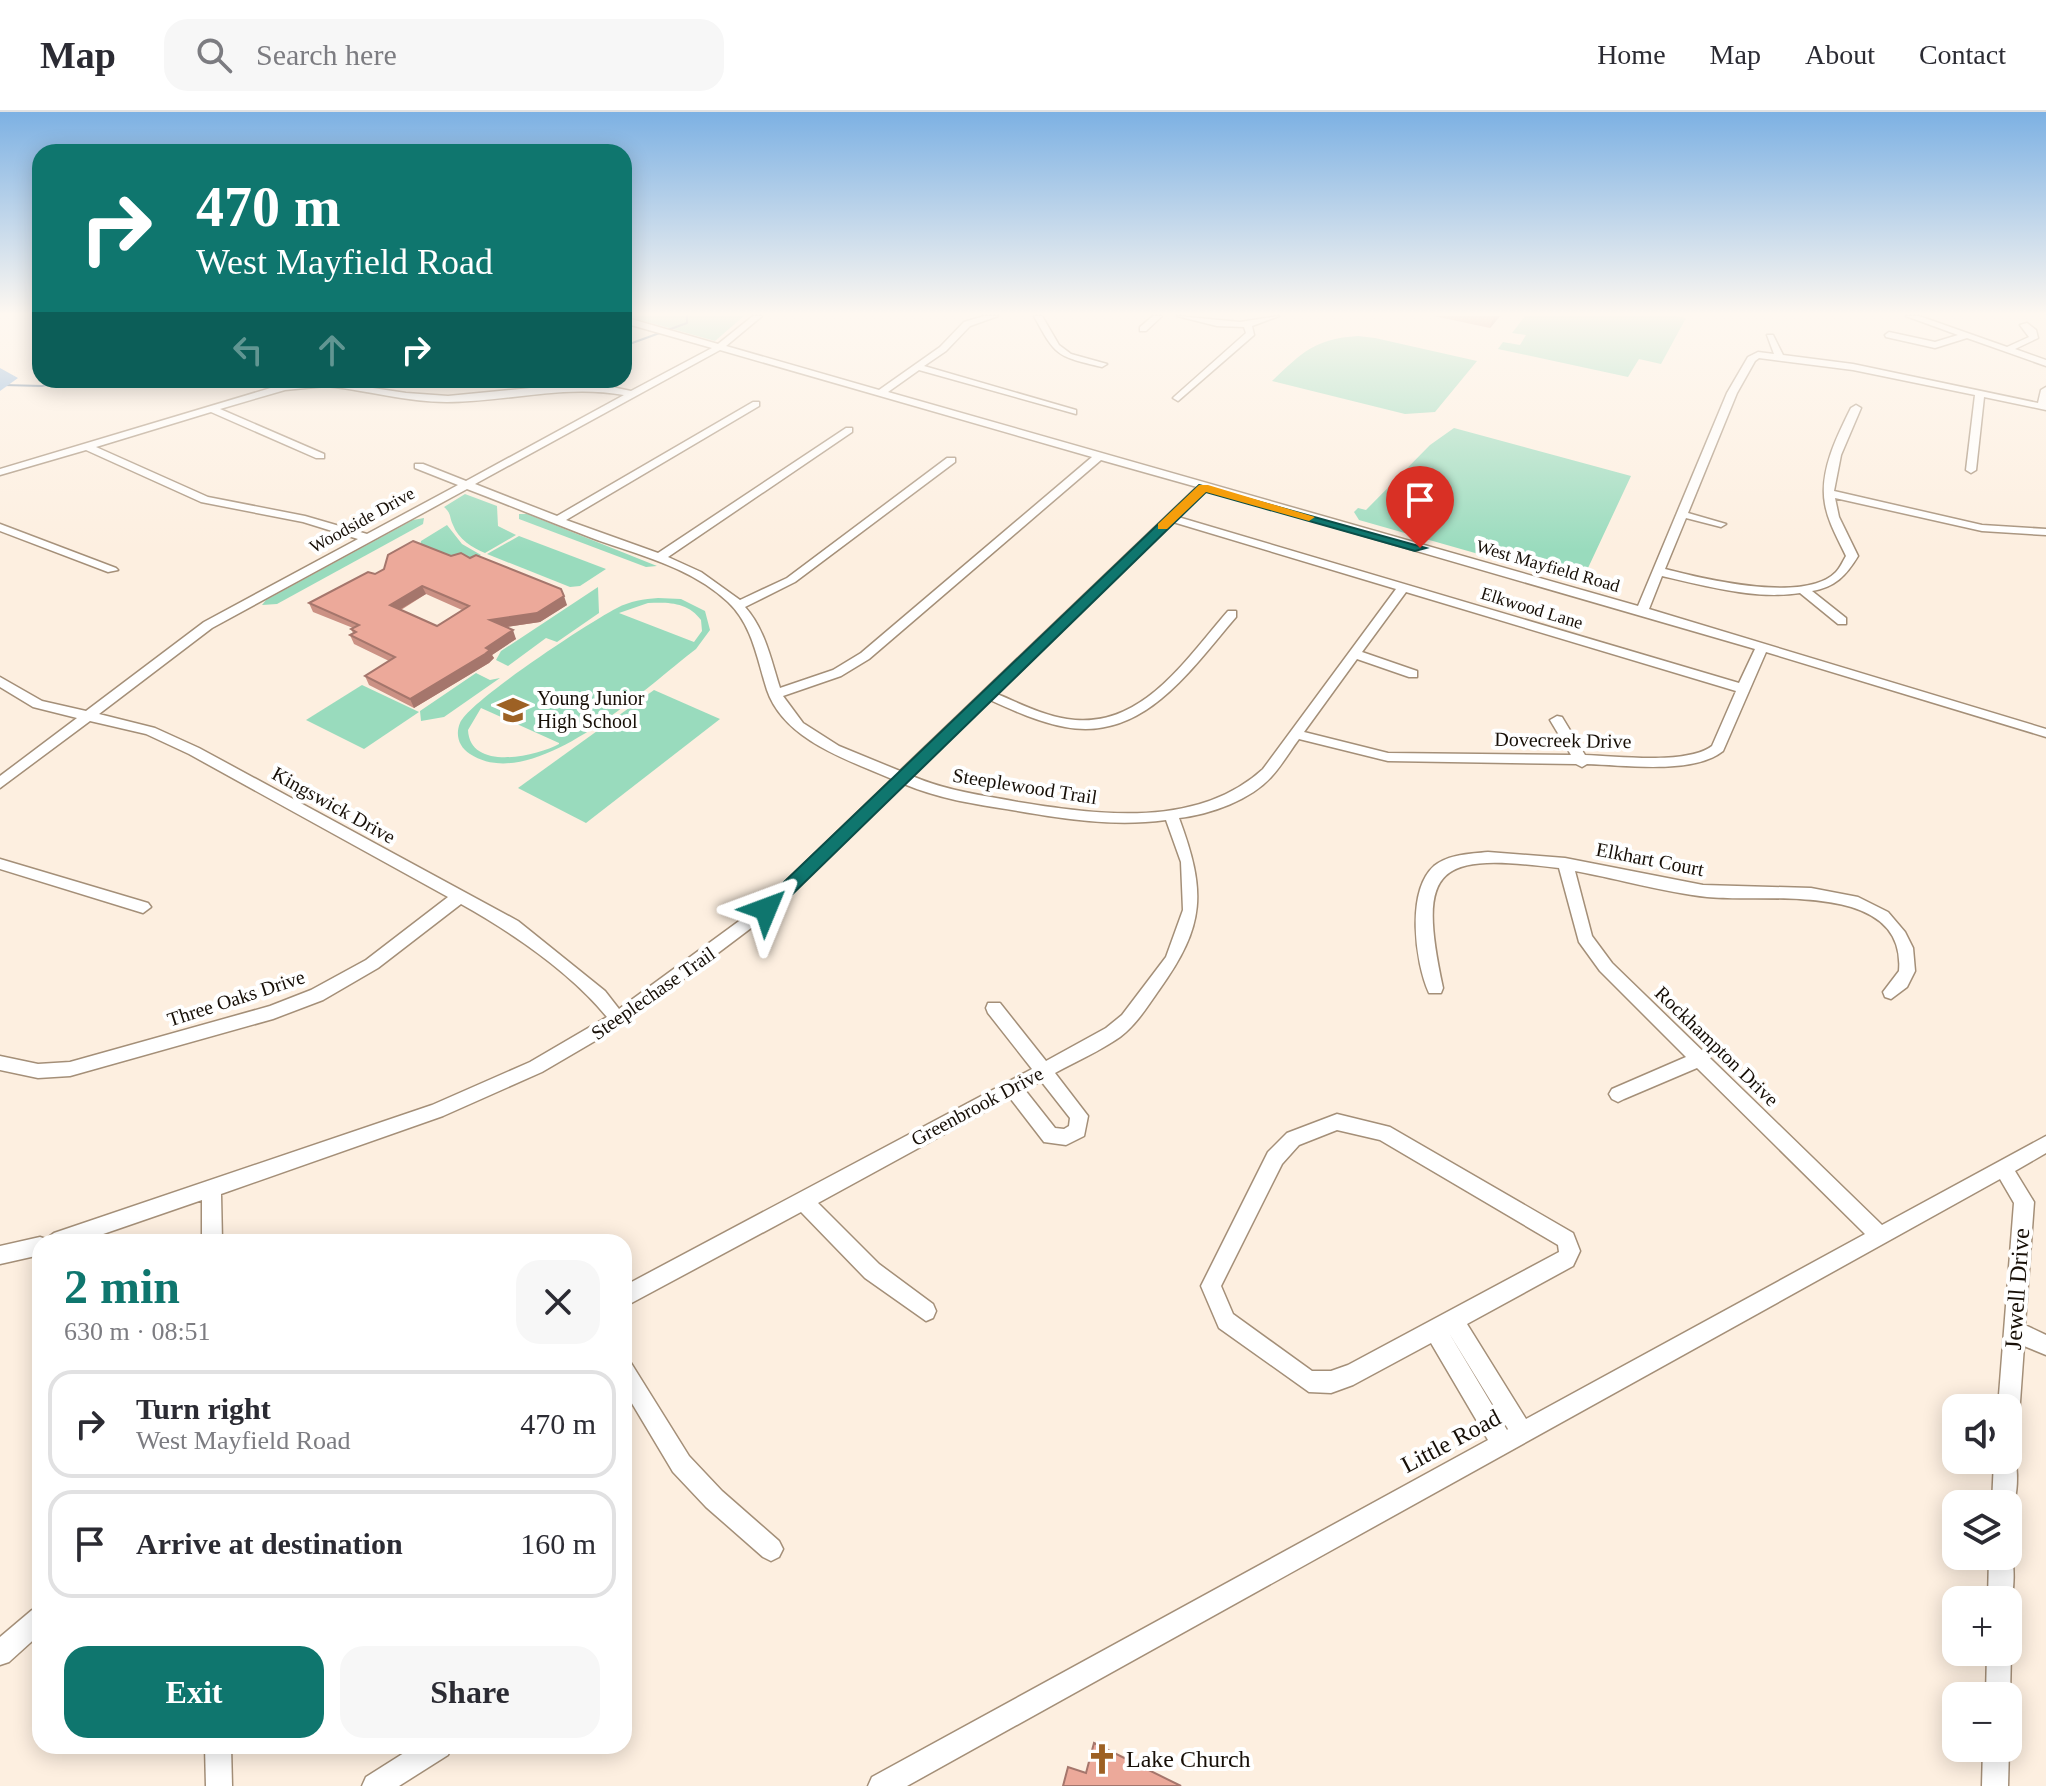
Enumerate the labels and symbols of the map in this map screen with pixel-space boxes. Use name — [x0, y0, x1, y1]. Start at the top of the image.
pin — [1386, 466, 1454, 548]
street label: Woodside Drive — [306, 483, 418, 557]
street label: West Mayfield Road — [1474, 536, 1622, 596]
street label: Elkwood Lane — [1479, 583, 1585, 633]
place label: Young Junior High School — [537, 687, 645, 733]
school or university icon: Young Junior High School — [496, 693, 530, 727]
street label: Dovecreek Drive — [1494, 728, 1632, 752]
street label: Kingswick Drive — [268, 762, 399, 849]
street label: Steeplewood Trail — [951, 764, 1099, 809]
street label: Elkhart Court — [1594, 838, 1706, 880]
position arrow — [724, 867, 808, 951]
street label: Steeplechase Trail — [587, 942, 720, 1045]
street label: Three Oaks Drive — [164, 965, 308, 1031]
street label: Rockhampton Drive — [1650, 982, 1783, 1111]
street label: Greenbrook Drive — [907, 1062, 1047, 1150]
street label: Jewell Drive — [2000, 1227, 2034, 1351]
street label: Little Road — [1397, 1404, 1505, 1478]
church icon: Lake Church — [1085, 1742, 1119, 1776]
place label: Lake Church — [1126, 1746, 1251, 1772]

